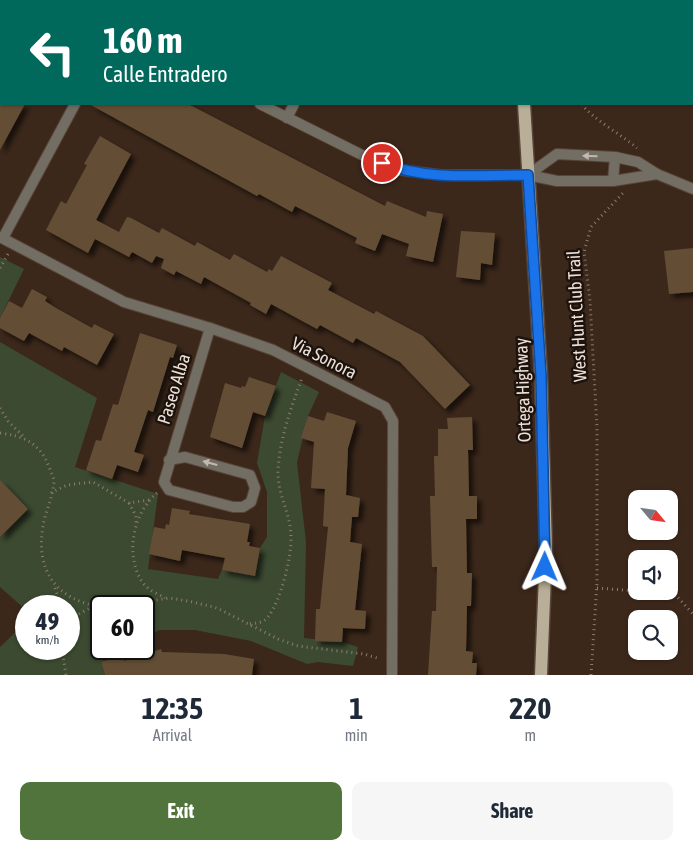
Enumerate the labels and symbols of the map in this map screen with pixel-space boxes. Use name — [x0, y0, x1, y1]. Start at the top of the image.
pin — [361, 142, 403, 184]
one-way arrow — [582, 151, 598, 159]
street label: West Hunt Club Trail — [563, 249, 590, 382]
street label: Via Sonora — [288, 332, 360, 383]
street label: Ortega Highway — [510, 337, 535, 443]
street label: Paseo Alba — [153, 351, 194, 427]
one-way arrow — [203, 459, 218, 467]
north arrow — [628, 490, 678, 540]
position arrow — [518, 540, 570, 592]
speed limit sign: 60 — [90, 595, 155, 660]

